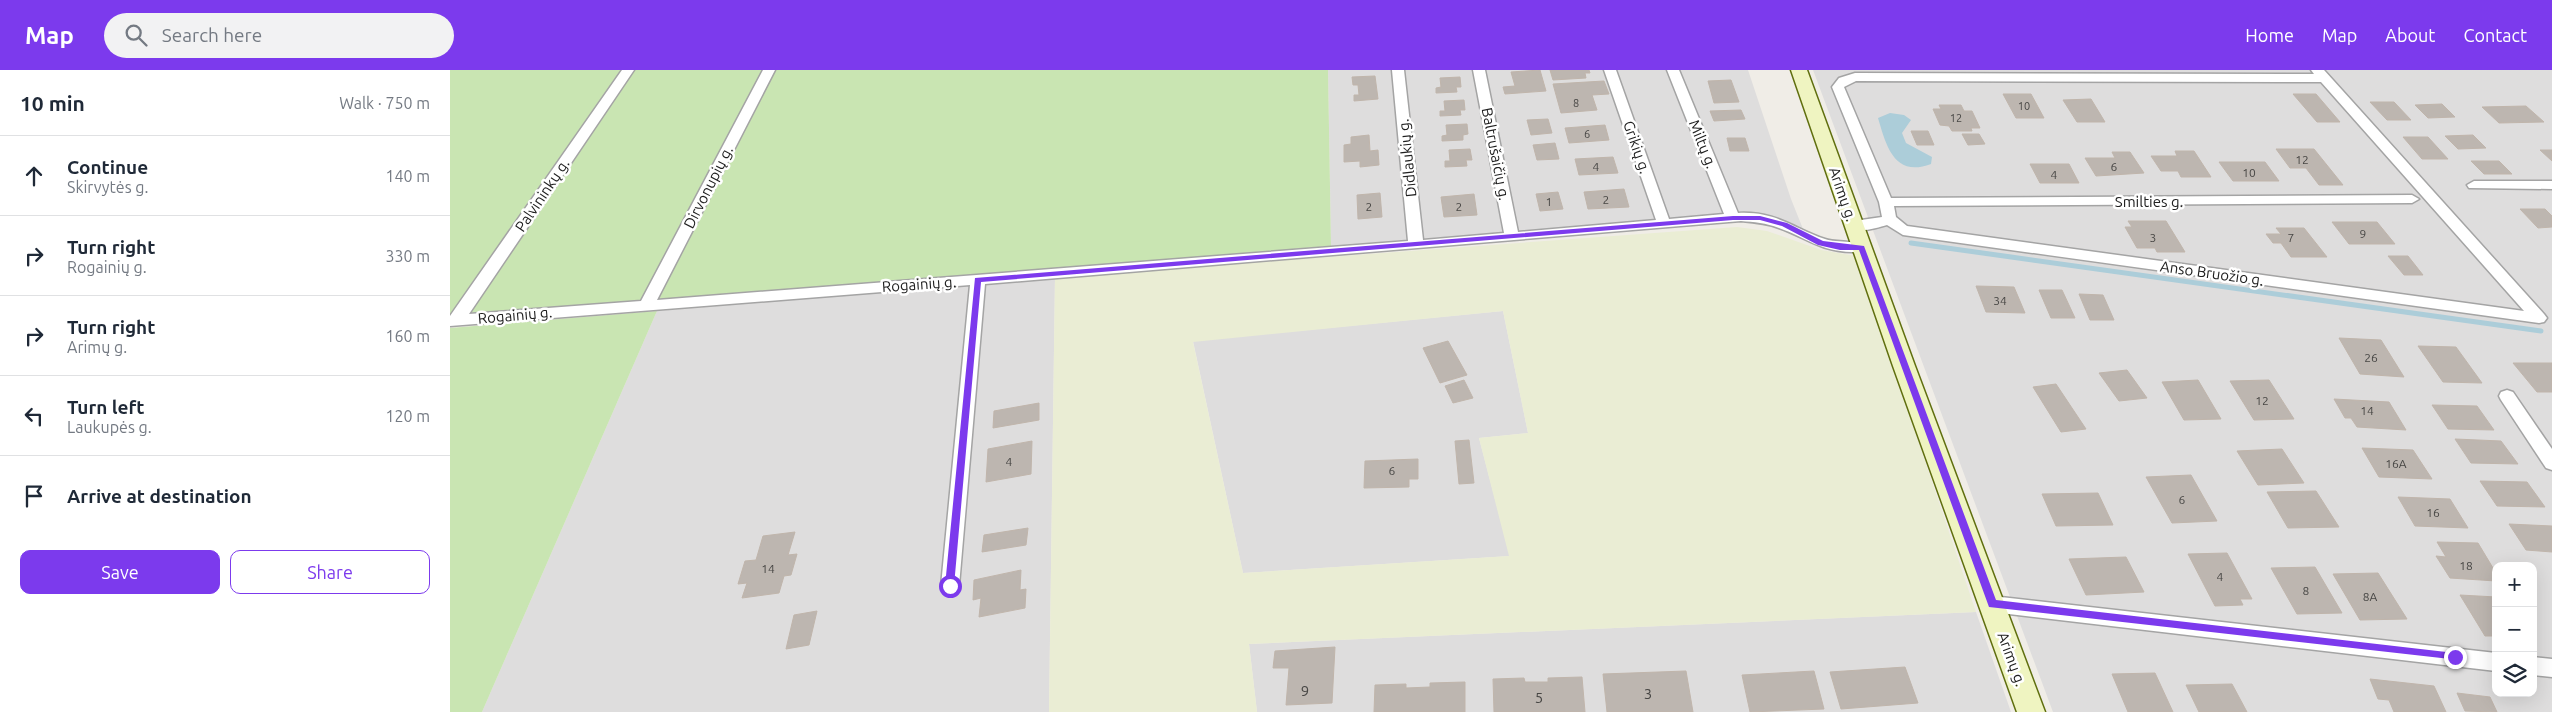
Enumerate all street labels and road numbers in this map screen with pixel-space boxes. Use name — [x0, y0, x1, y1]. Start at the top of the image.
street label: Baltrušaičių g. — [1479, 106, 1513, 202]
street label: Miltų g. — [1686, 117, 1720, 171]
street label: Didlaukių g. — [1394, 118, 1420, 198]
street label: Grikių g. — [1620, 118, 1654, 176]
street label: Dirvonupių g. — [680, 143, 736, 231]
street label: Palvininkų g. — [511, 155, 573, 235]
street label: Arimų g. — [1826, 165, 1860, 223]
street label: Smilties g. — [2115, 193, 2183, 210]
street label: Anso Bruožio g. — [2159, 257, 2265, 289]
street label: Rogainių g. — [881, 273, 957, 295]
street label: Rogainių g. — [477, 303, 553, 327]
street label: Arimų g. — [1994, 630, 2030, 688]

